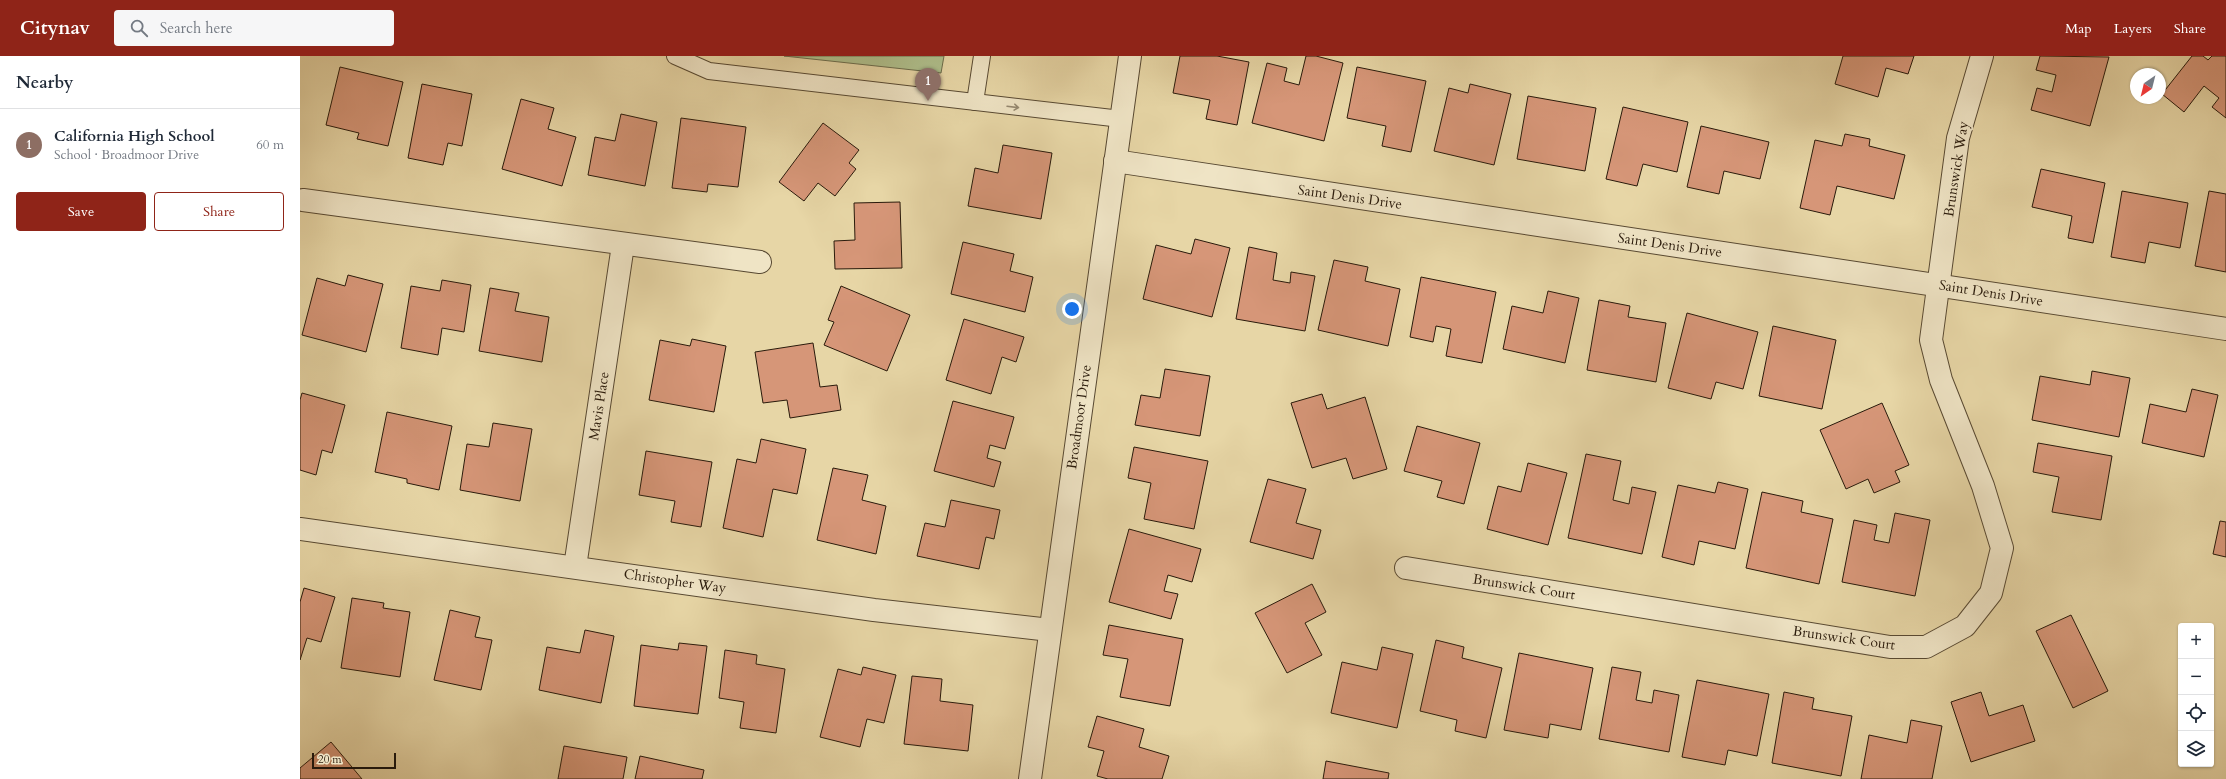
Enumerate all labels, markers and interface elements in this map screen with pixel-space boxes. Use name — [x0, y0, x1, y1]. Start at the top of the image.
search box — [114, 10, 394, 46]
text: Citynav — [20, 15, 90, 41]
icon: search — [128, 17, 150, 39]
text: Search here — [160, 18, 233, 38]
text: Map — [2065, 19, 2092, 38]
text: Layers — [2114, 19, 2152, 38]
text: Share — [2174, 19, 2206, 38]
pin: 1 — [915, 68, 941, 101]
north arrow — [2130, 68, 2166, 104]
text: Nearby — [16, 71, 73, 94]
one-way arrow — [1006, 103, 1019, 110]
street label: Brunswick Way — [1939, 119, 1973, 218]
text: California High School — [54, 126, 215, 146]
text: 1 — [26, 136, 32, 154]
text: 60 m — [256, 136, 284, 154]
text: School · Broadmoor Drive — [54, 146, 199, 164]
street label: Saint Denis Drive — [1297, 180, 1403, 214]
button: Save — [16, 192, 146, 231]
button: Share — [154, 192, 284, 231]
street label: Saint Denis Drive — [1617, 228, 1723, 262]
street label: Saint Denis Drive — [1938, 275, 2044, 311]
your location — [1062, 299, 1082, 319]
street label: Broadmoor Drive — [1062, 363, 1096, 471]
street label: Mavis Place — [584, 370, 614, 442]
street label: Christopher Way — [622, 564, 728, 598]
street label: Brunswick Court — [1472, 570, 1577, 605]
street label: Brunswick Court — [1792, 621, 1897, 655]
map controls — [2178, 623, 2214, 767]
button: + — [2178, 623, 2214, 659]
button: − — [2178, 659, 2214, 695]
button: locate — [2178, 695, 2214, 731]
button: layers — [2178, 731, 2214, 767]
scale bar — [312, 751, 396, 770]
text: 20 m — [318, 752, 342, 767]

